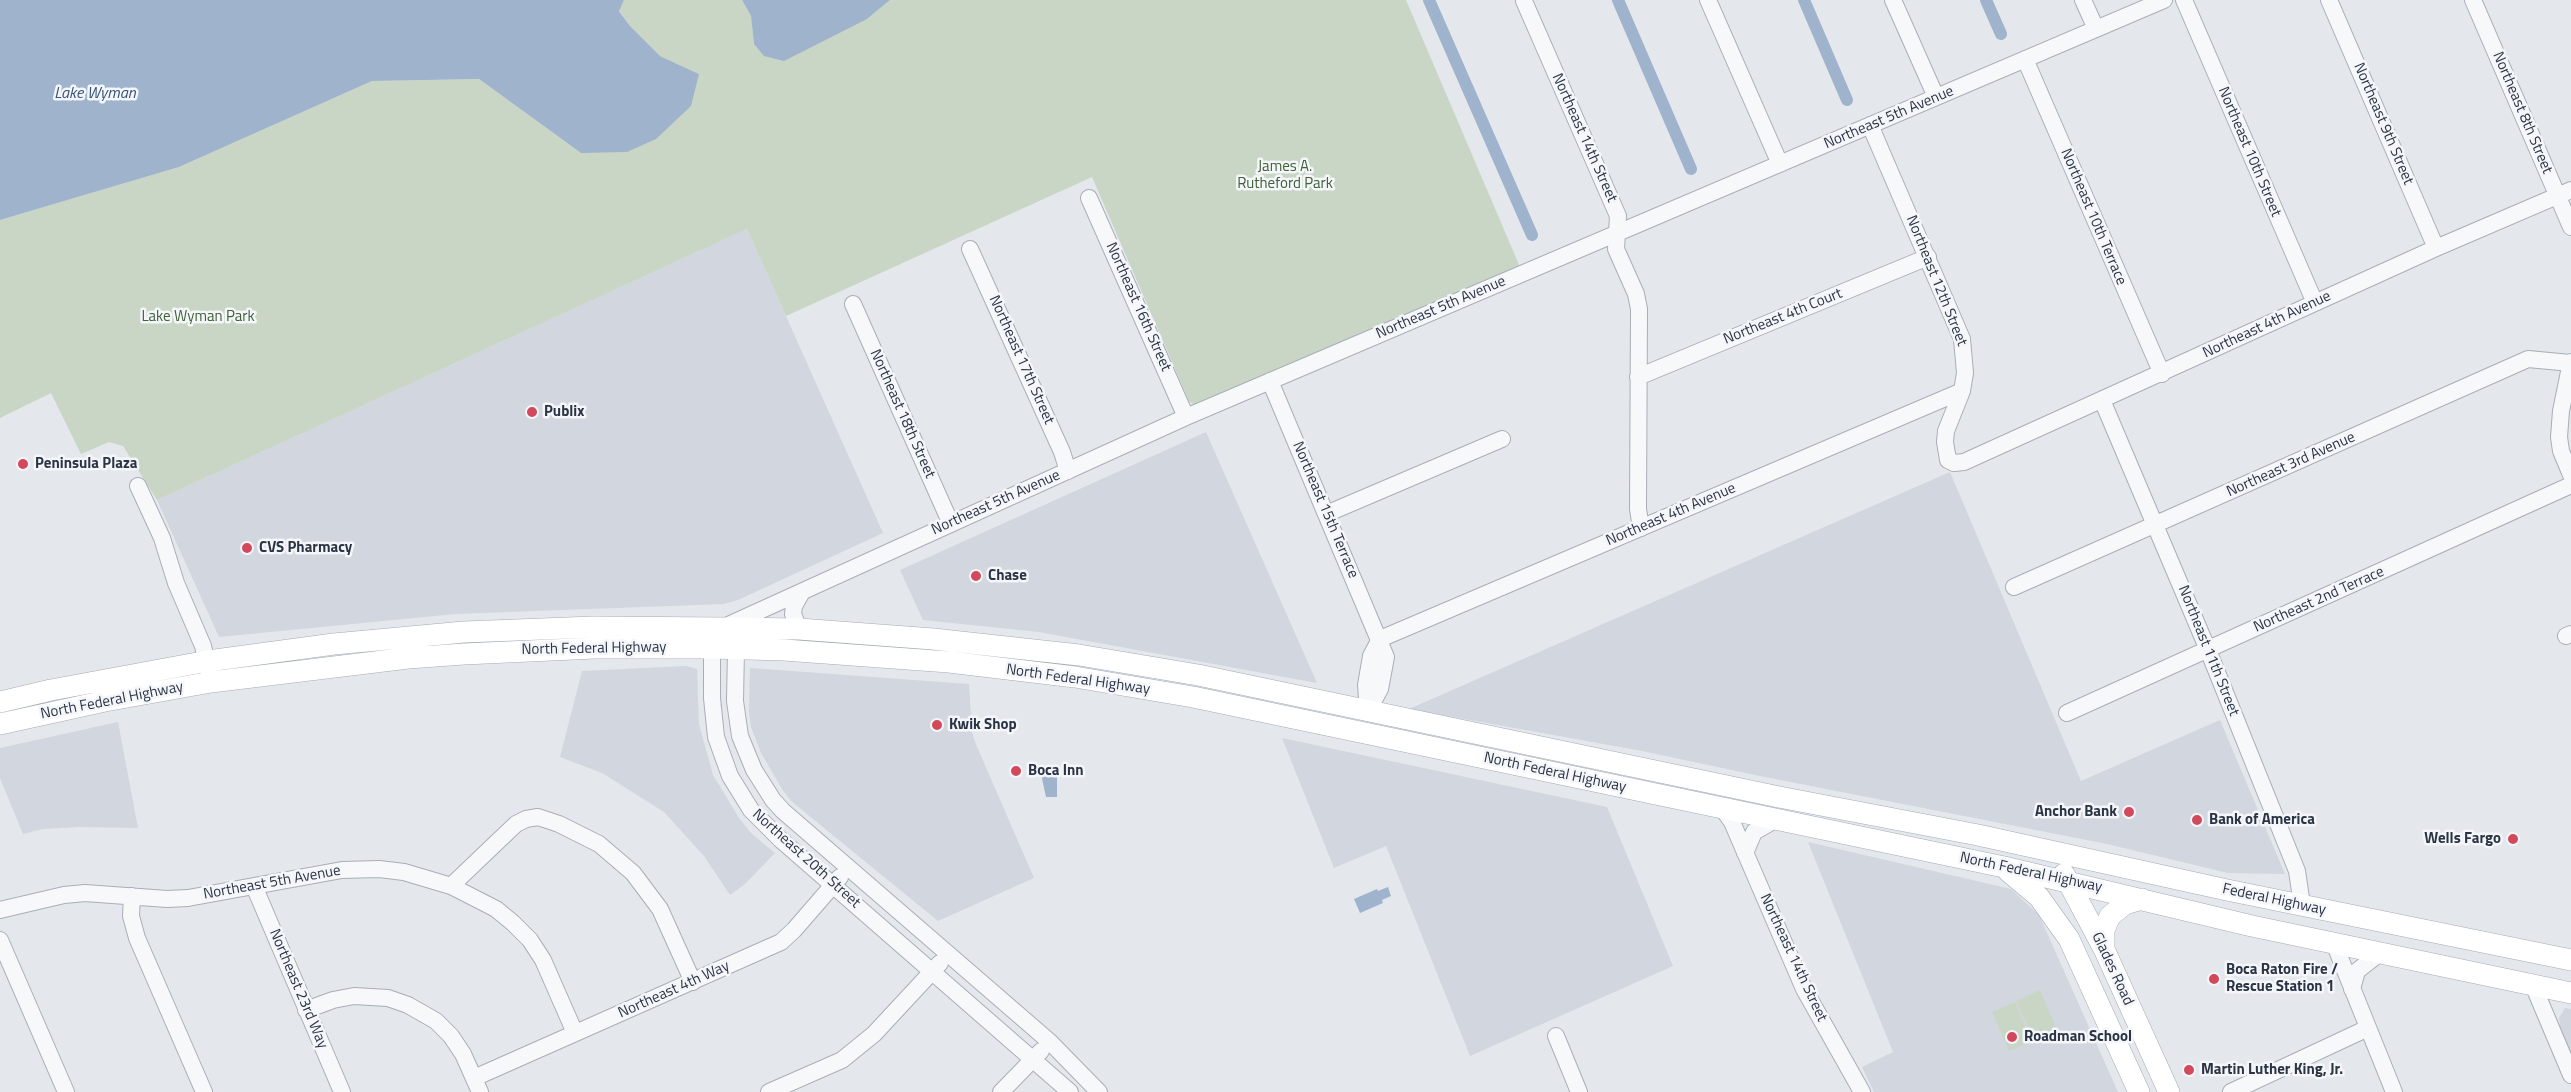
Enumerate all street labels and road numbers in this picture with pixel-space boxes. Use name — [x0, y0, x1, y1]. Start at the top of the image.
street label: Northeast 8th Street — [2488, 49, 2556, 177]
street label: Northeast 9th Street — [2349, 60, 2417, 188]
street label: Northeast 14th Street — [1547, 71, 1621, 205]
street label: Northeast 5th Avenue — [1821, 83, 1957, 153]
street label: Northeast 10th Street — [2214, 84, 2284, 220]
street label: Northeast 10th Terrace — [2056, 146, 2130, 288]
street label: Northeast 12th Street — [1902, 213, 1970, 349]
street label: Northeast 16th Street — [1101, 240, 1175, 374]
street label: Northeast 5th Avenue — [1373, 273, 1509, 343]
street label: Northeast 4th Court — [1721, 285, 1845, 349]
street label: Northeast 4th Avenue — [2200, 287, 2334, 363]
street label: Northeast 17th Street — [984, 293, 1058, 427]
street label: Northeast 18th Street — [865, 347, 939, 481]
street label: Northeast 3rd Avenue — [2224, 429, 2358, 501]
street label: Northeast 15th Terrace — [1288, 439, 1362, 581]
street label: Northeast 5th Avenue — [929, 466, 1063, 540]
street label: Northeast 4th Avenue — [1603, 480, 1739, 550]
street label: Northeast 2nd Terrace — [2251, 563, 2387, 637]
street label: Northeast 11th Street — [2174, 583, 2242, 719]
street label: North Federal Highway — [521, 639, 667, 659]
street label: North Federal Highway — [1005, 661, 1151, 699]
street label: North Federal Highway — [39, 678, 185, 724]
street label: North Federal Highway — [1482, 749, 1628, 797]
street label: Northeast 20th Street — [748, 806, 864, 912]
street label: North Federal Highway — [1958, 849, 2104, 897]
street label: Northeast 5th Avenue — [202, 862, 342, 904]
street label: Federal Highway — [2221, 880, 2327, 920]
street label: Northeast 14th Street — [1755, 891, 1831, 1025]
street label: Northeast 23rd Way — [265, 927, 331, 1051]
street label: Glades Road — [2087, 930, 2137, 1008]
street label: Northeast 4th Way — [616, 957, 732, 1023]

